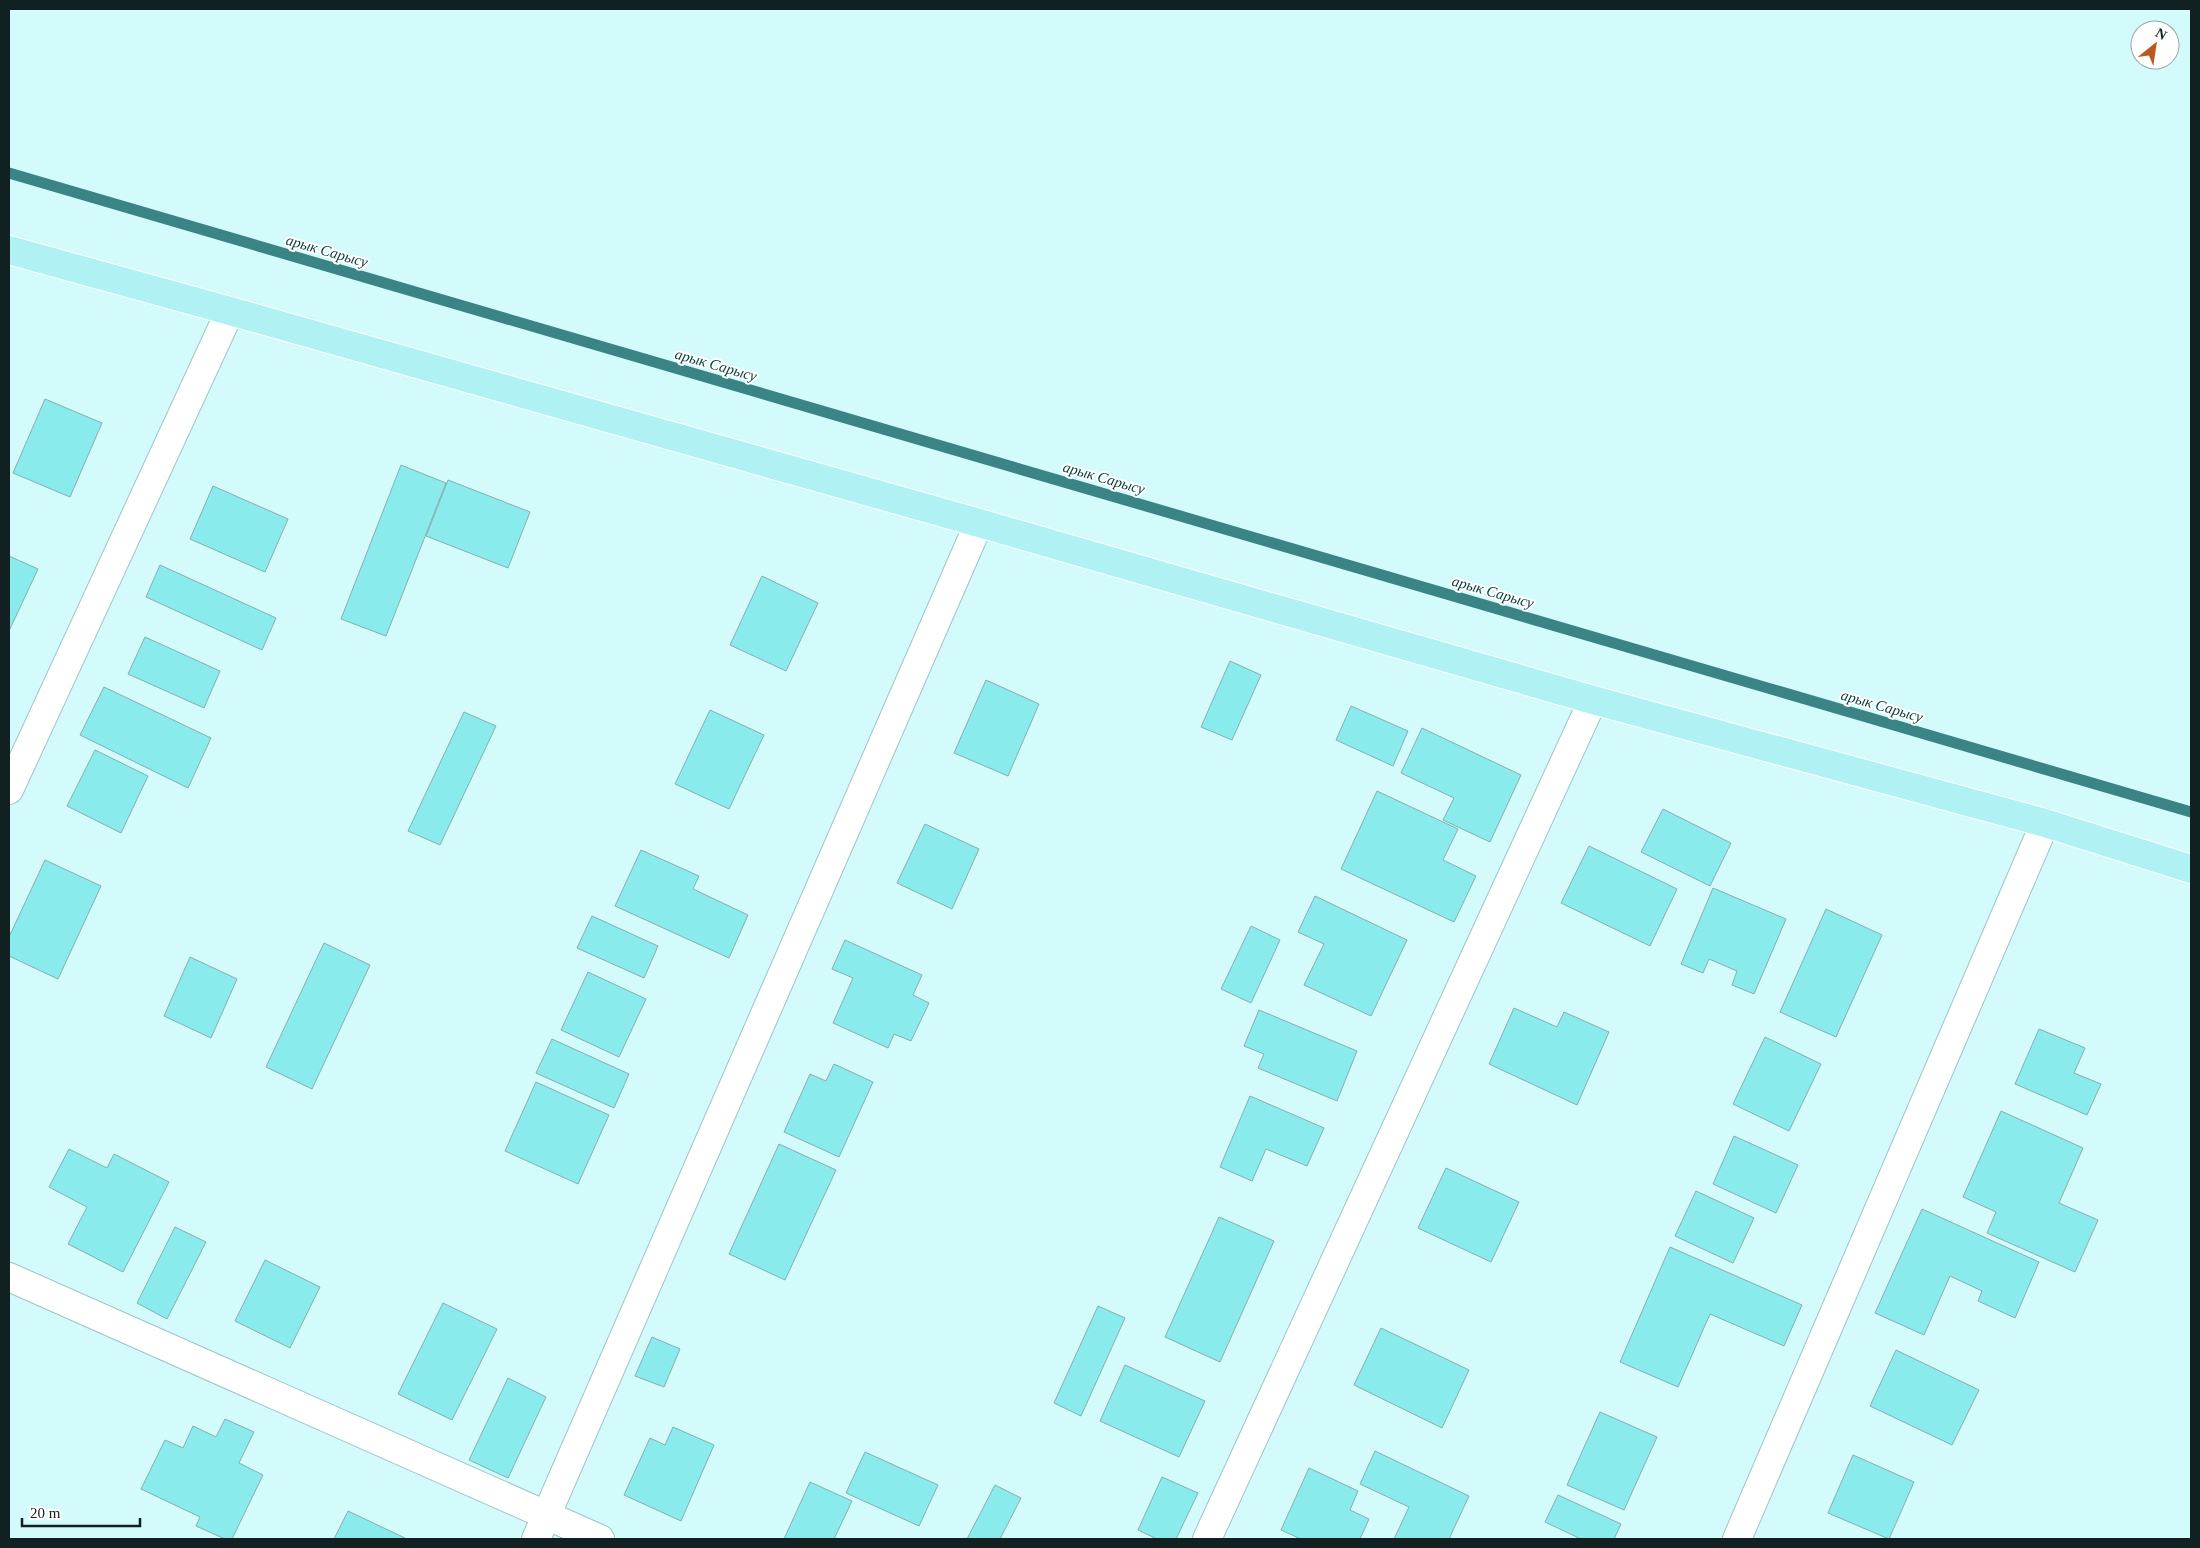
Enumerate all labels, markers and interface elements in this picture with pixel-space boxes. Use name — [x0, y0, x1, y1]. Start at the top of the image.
north arrow — [2130, 20, 2180, 70]
text: N — [2153, 25, 2169, 43]
water label: арык Сарысу — [284, 232, 370, 270]
water label: арык Сарысу — [673, 346, 759, 384]
water label: арык Сарысу — [1061, 459, 1147, 497]
water label: арык Сарысу — [1450, 573, 1536, 611]
water label: арык Сарысу — [1839, 687, 1925, 725]
scale bar — [22, 1496, 140, 1528]
text: 20 m — [30, 1505, 61, 1521]

